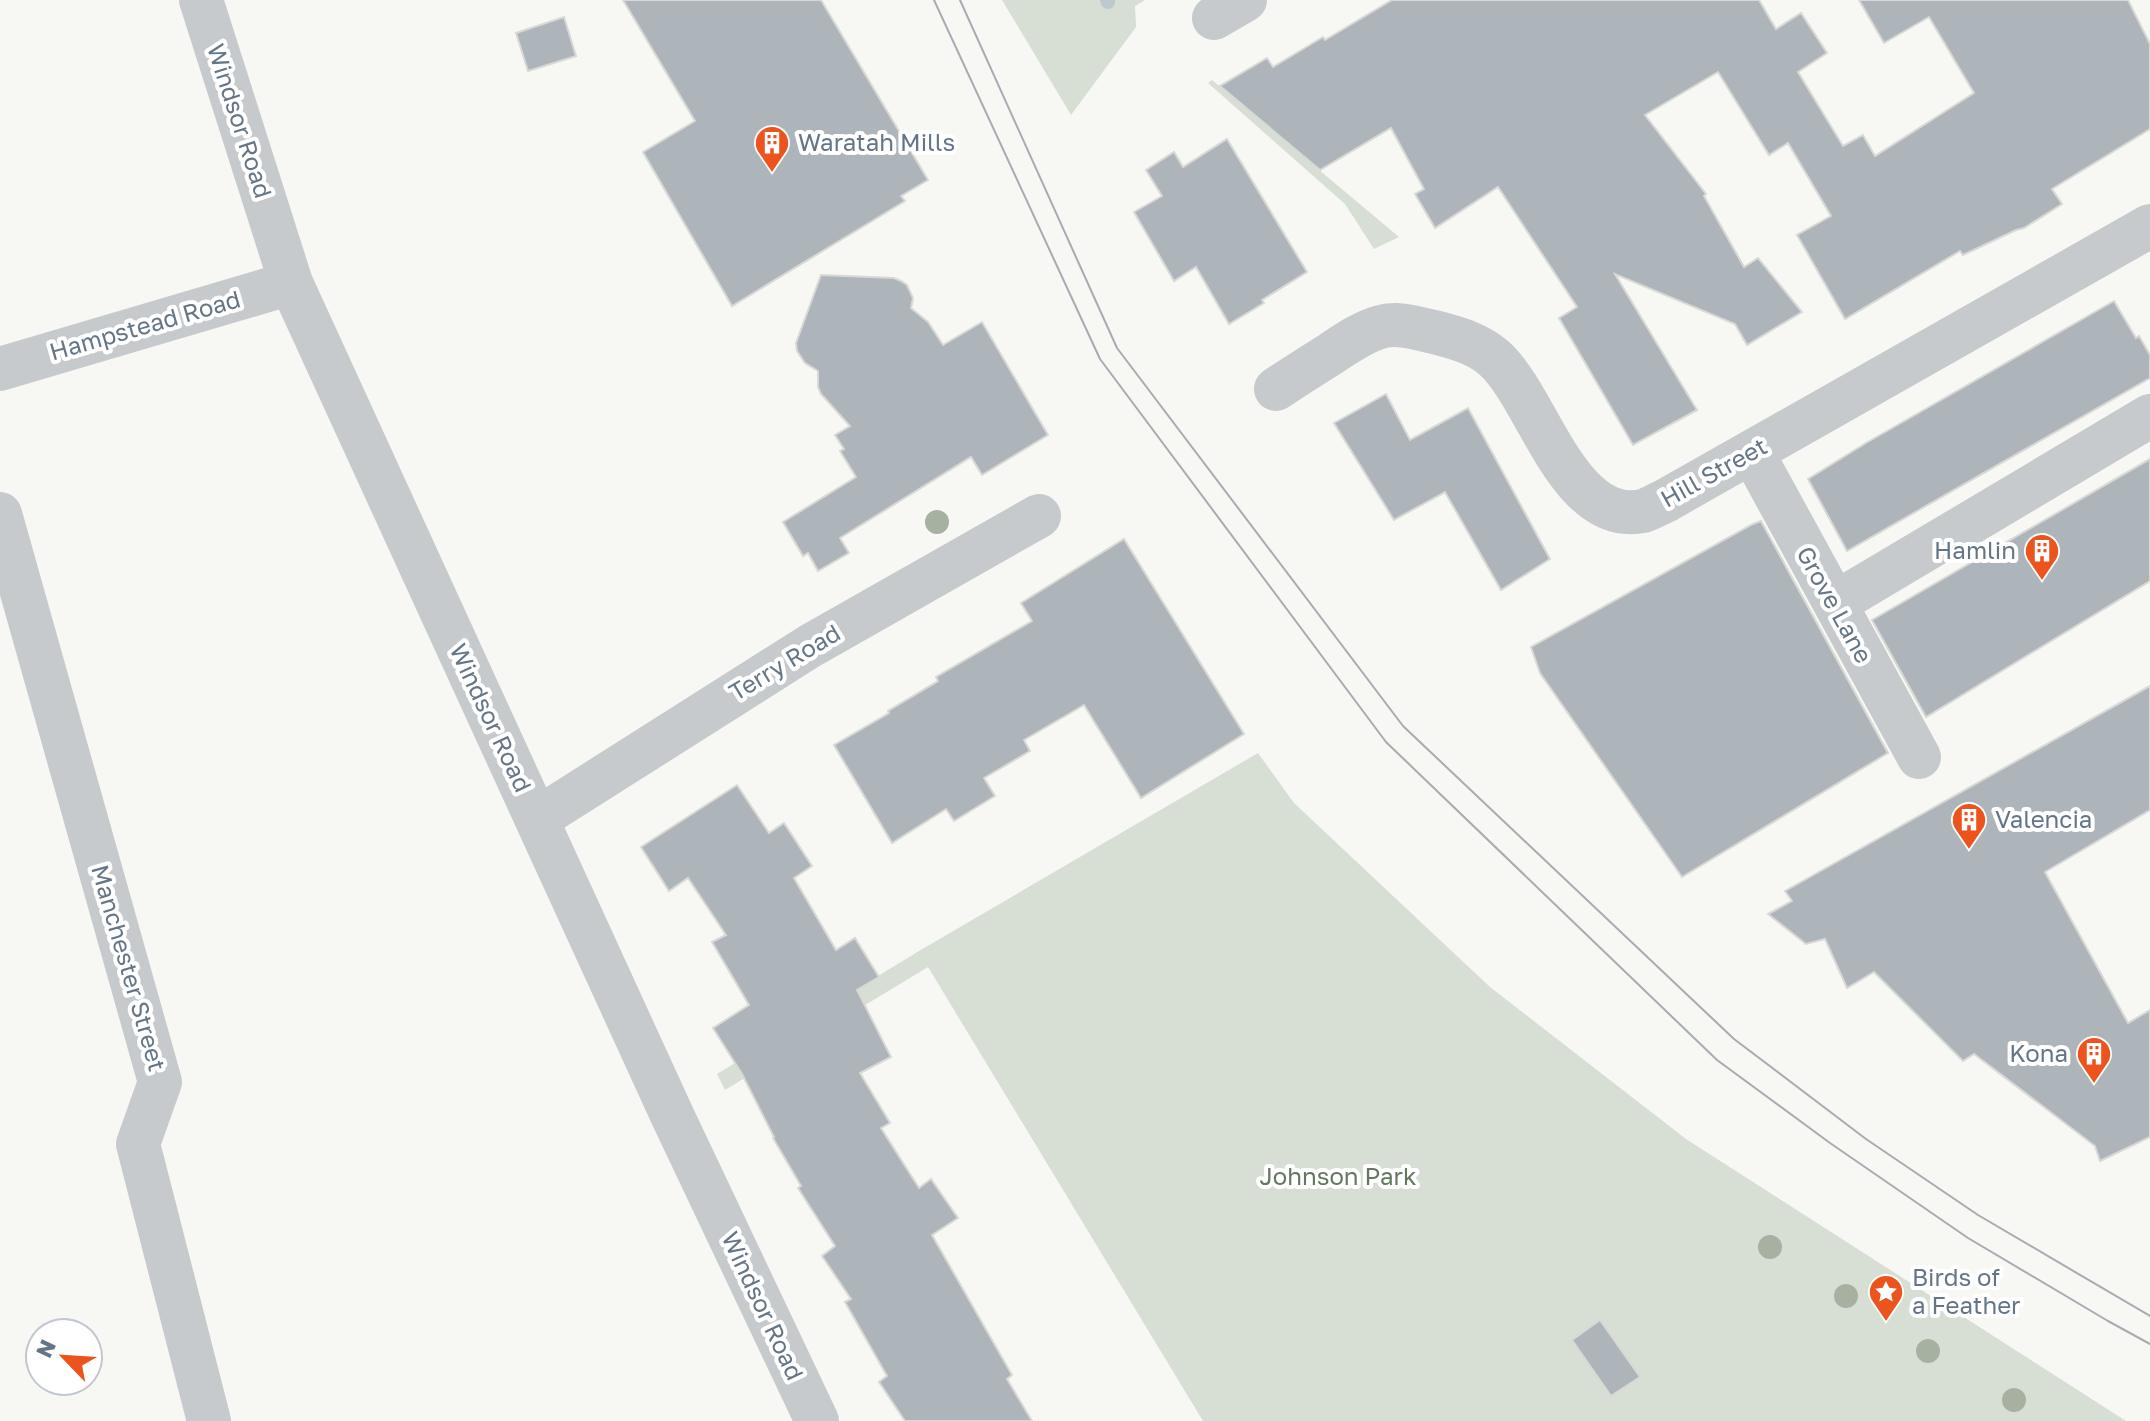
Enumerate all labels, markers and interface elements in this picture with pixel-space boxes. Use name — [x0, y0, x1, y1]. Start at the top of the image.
street label: Windsor Road — [202, 40, 279, 201]
building icon: Waratah Mills — [753, 124, 791, 174]
place label: Waratah Mills — [798, 127, 955, 156]
street label: Hampstead Road — [46, 283, 243, 366]
street label: Hill Street — [1655, 431, 1772, 513]
building icon: Hamlin — [2023, 532, 2061, 582]
place label: Hamlin — [1934, 535, 2016, 564]
street label: Grove Lane — [1791, 541, 1879, 668]
street label: Terry Road — [723, 617, 845, 706]
street label: Windsor Road — [444, 639, 538, 796]
building icon: Valencia — [1950, 801, 1988, 851]
place label: Valencia — [1995, 804, 2092, 833]
street label: Manchester Street — [86, 861, 173, 1074]
building icon: Kona — [2075, 1035, 2113, 1085]
place label: Kona — [2009, 1038, 2068, 1067]
park label: Johnson Park — [1259, 1161, 1417, 1190]
street label: Windsor Road — [716, 1227, 810, 1384]
place label: Birds of a Feather — [1912, 1262, 2020, 1319]
place icon: Birds of a Feather — [1867, 1273, 1905, 1323]
north arrow — [24, 1317, 104, 1397]
text: N — [30, 1335, 61, 1362]

